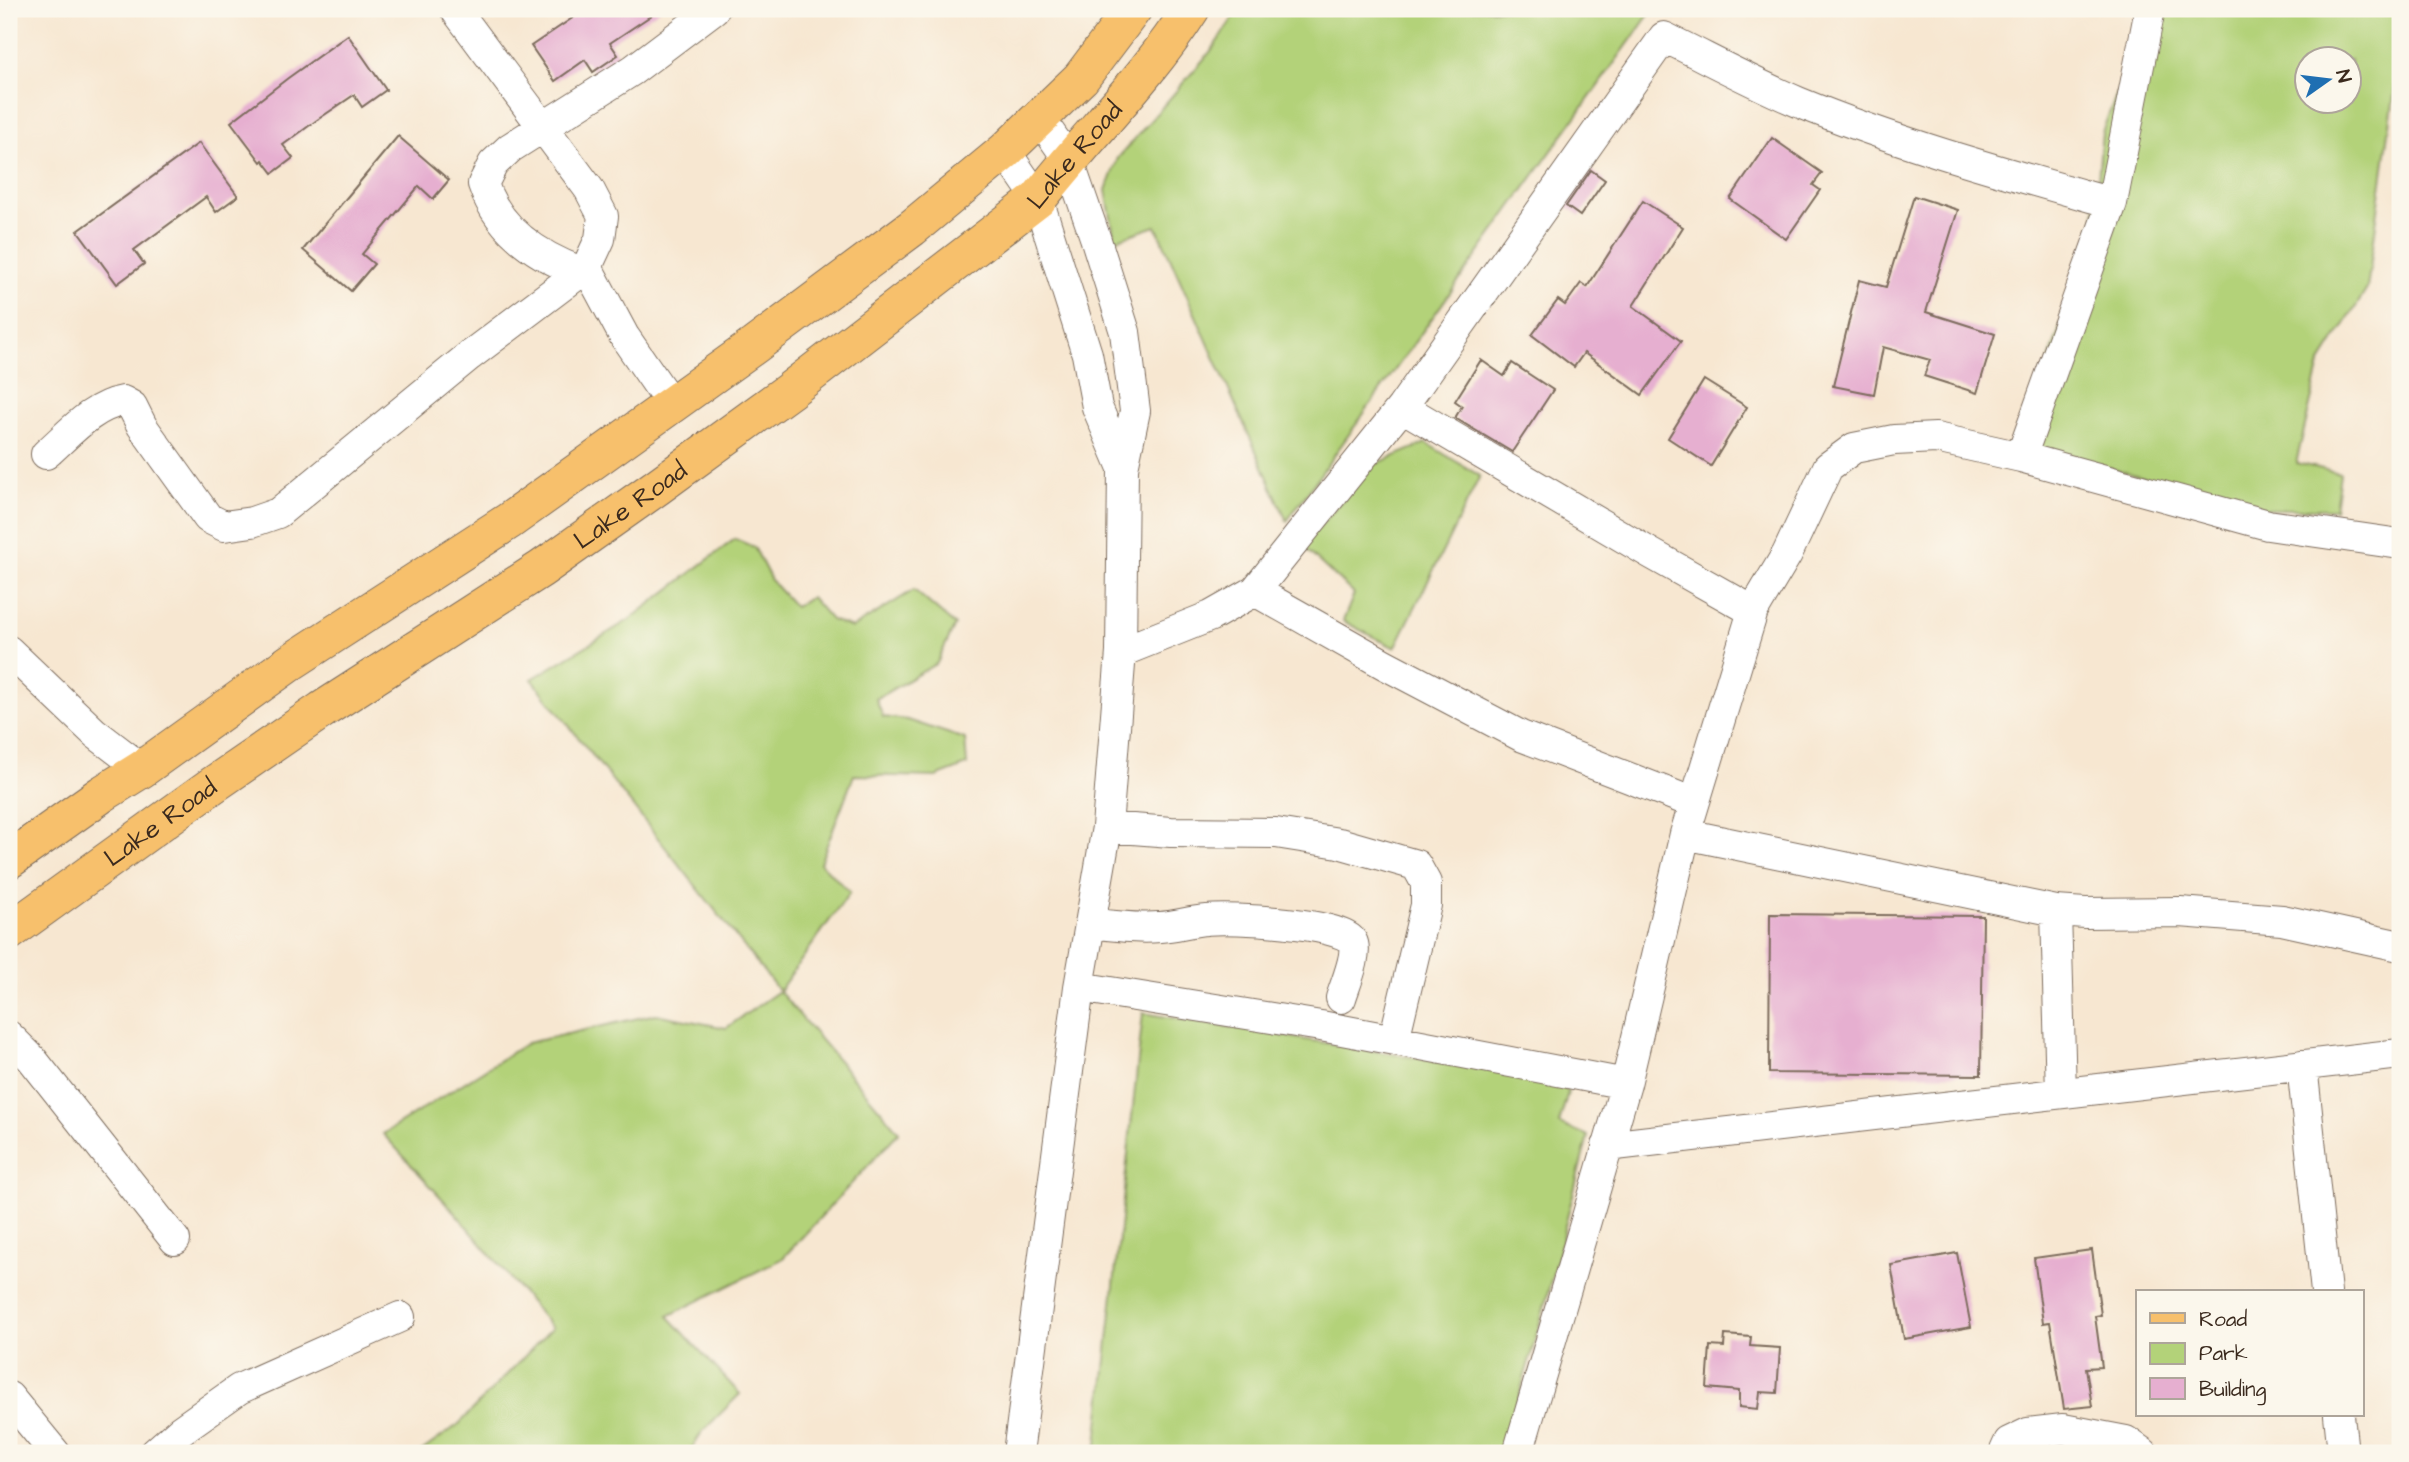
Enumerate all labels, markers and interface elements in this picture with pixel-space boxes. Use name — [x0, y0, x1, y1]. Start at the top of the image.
north arrow — [2294, 46, 2364, 116]
text: N — [2328, 67, 2358, 85]
street label: Lake Road — [1018, 93, 1131, 217]
street label: Lake Road — [567, 453, 695, 558]
street label: Lake Road — [97, 770, 225, 876]
legend — [2136, 1290, 2364, 1416]
text: Road — [2199, 1305, 2247, 1334]
text: Park — [2199, 1339, 2248, 1368]
text: Building — [2199, 1375, 2267, 1406]

